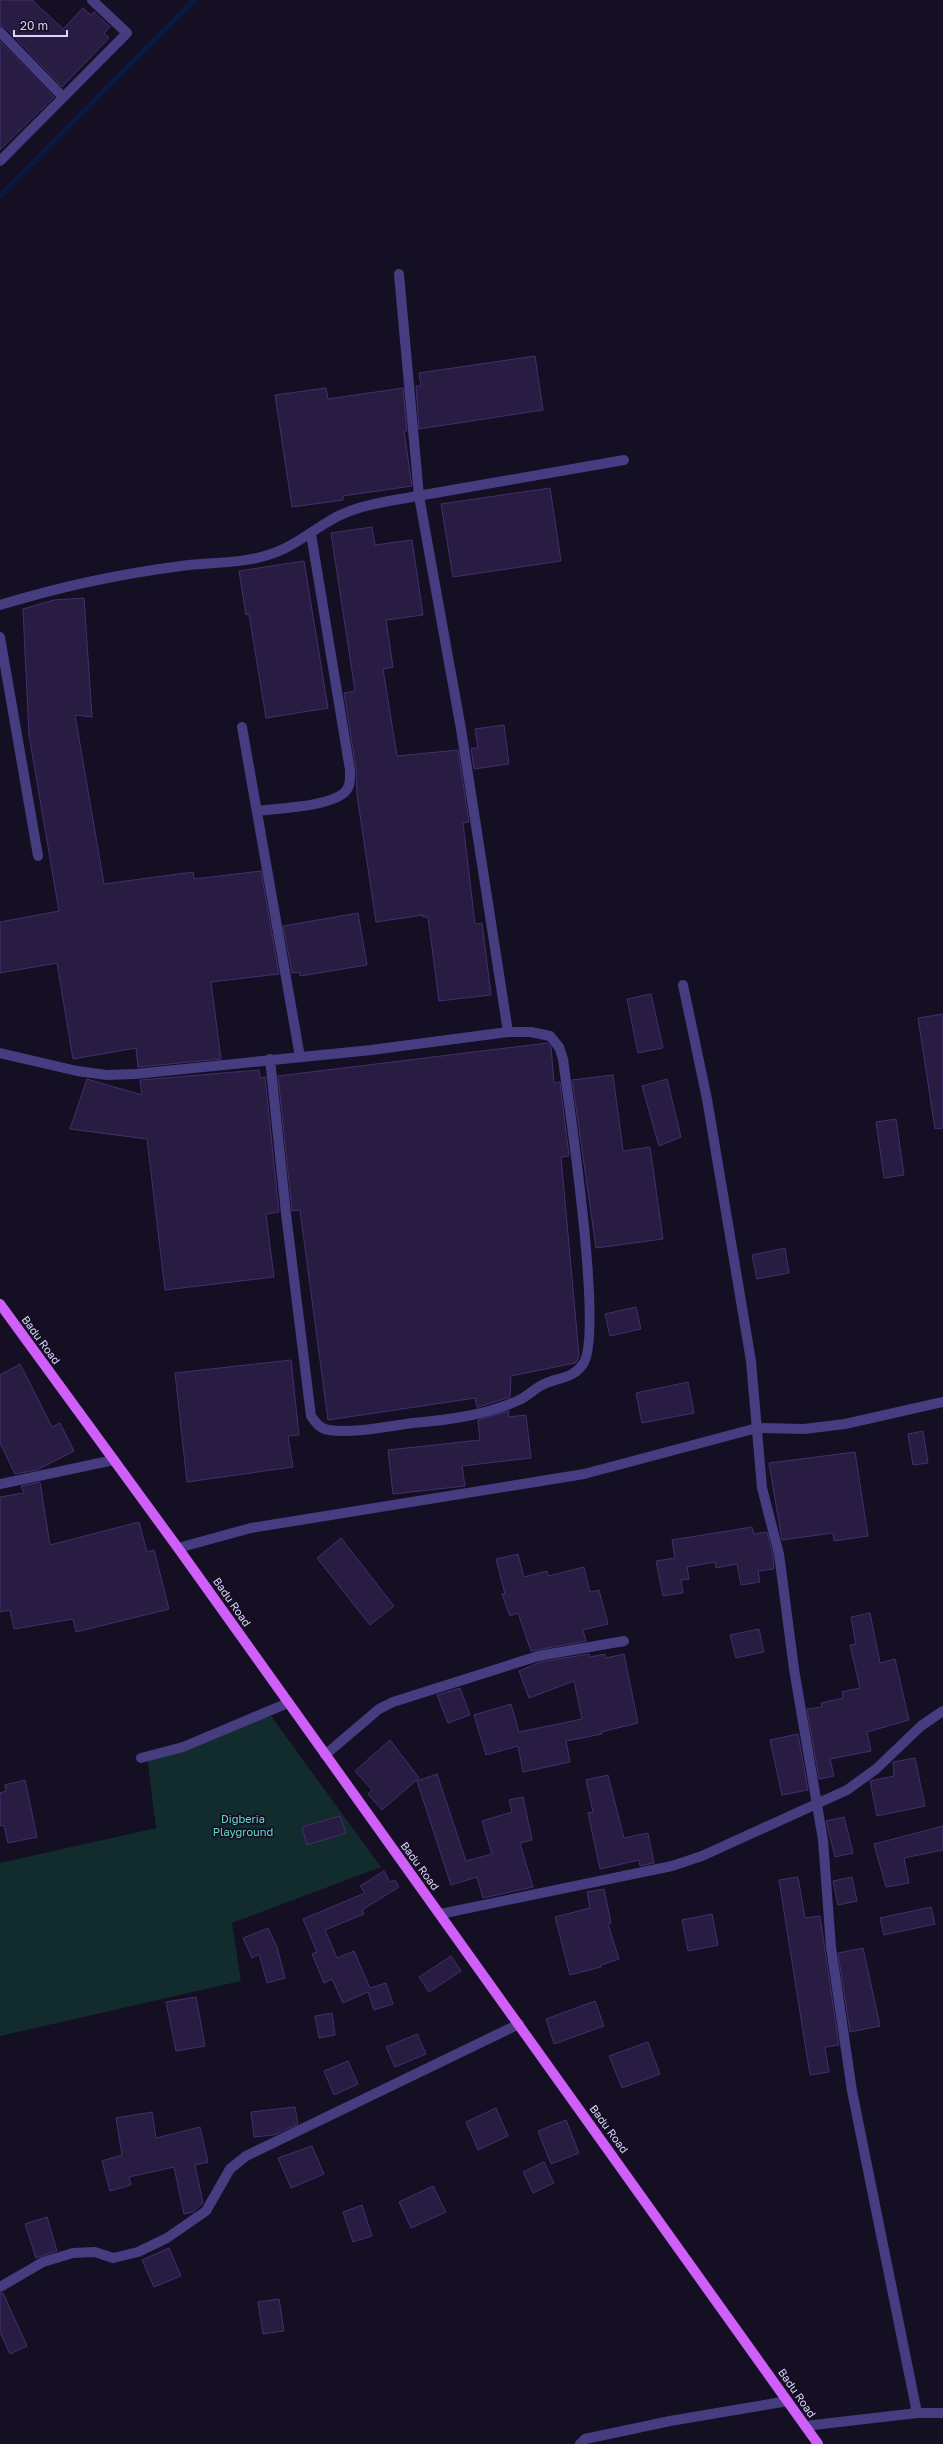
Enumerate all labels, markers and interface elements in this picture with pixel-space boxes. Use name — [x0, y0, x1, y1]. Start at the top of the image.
scale bar — [14, 12, 67, 38]
text: 20 m — [20, 18, 48, 33]
street label: Badu Road — [19, 1313, 63, 1366]
street label: Badu Road — [211, 1575, 254, 1629]
park label: Digberia Playground — [213, 1812, 273, 1838]
street label: Badu Road — [398, 1839, 442, 1892]
street label: Badu Road — [587, 2102, 631, 2155]
street label: Badu Road — [776, 2366, 819, 2420]

